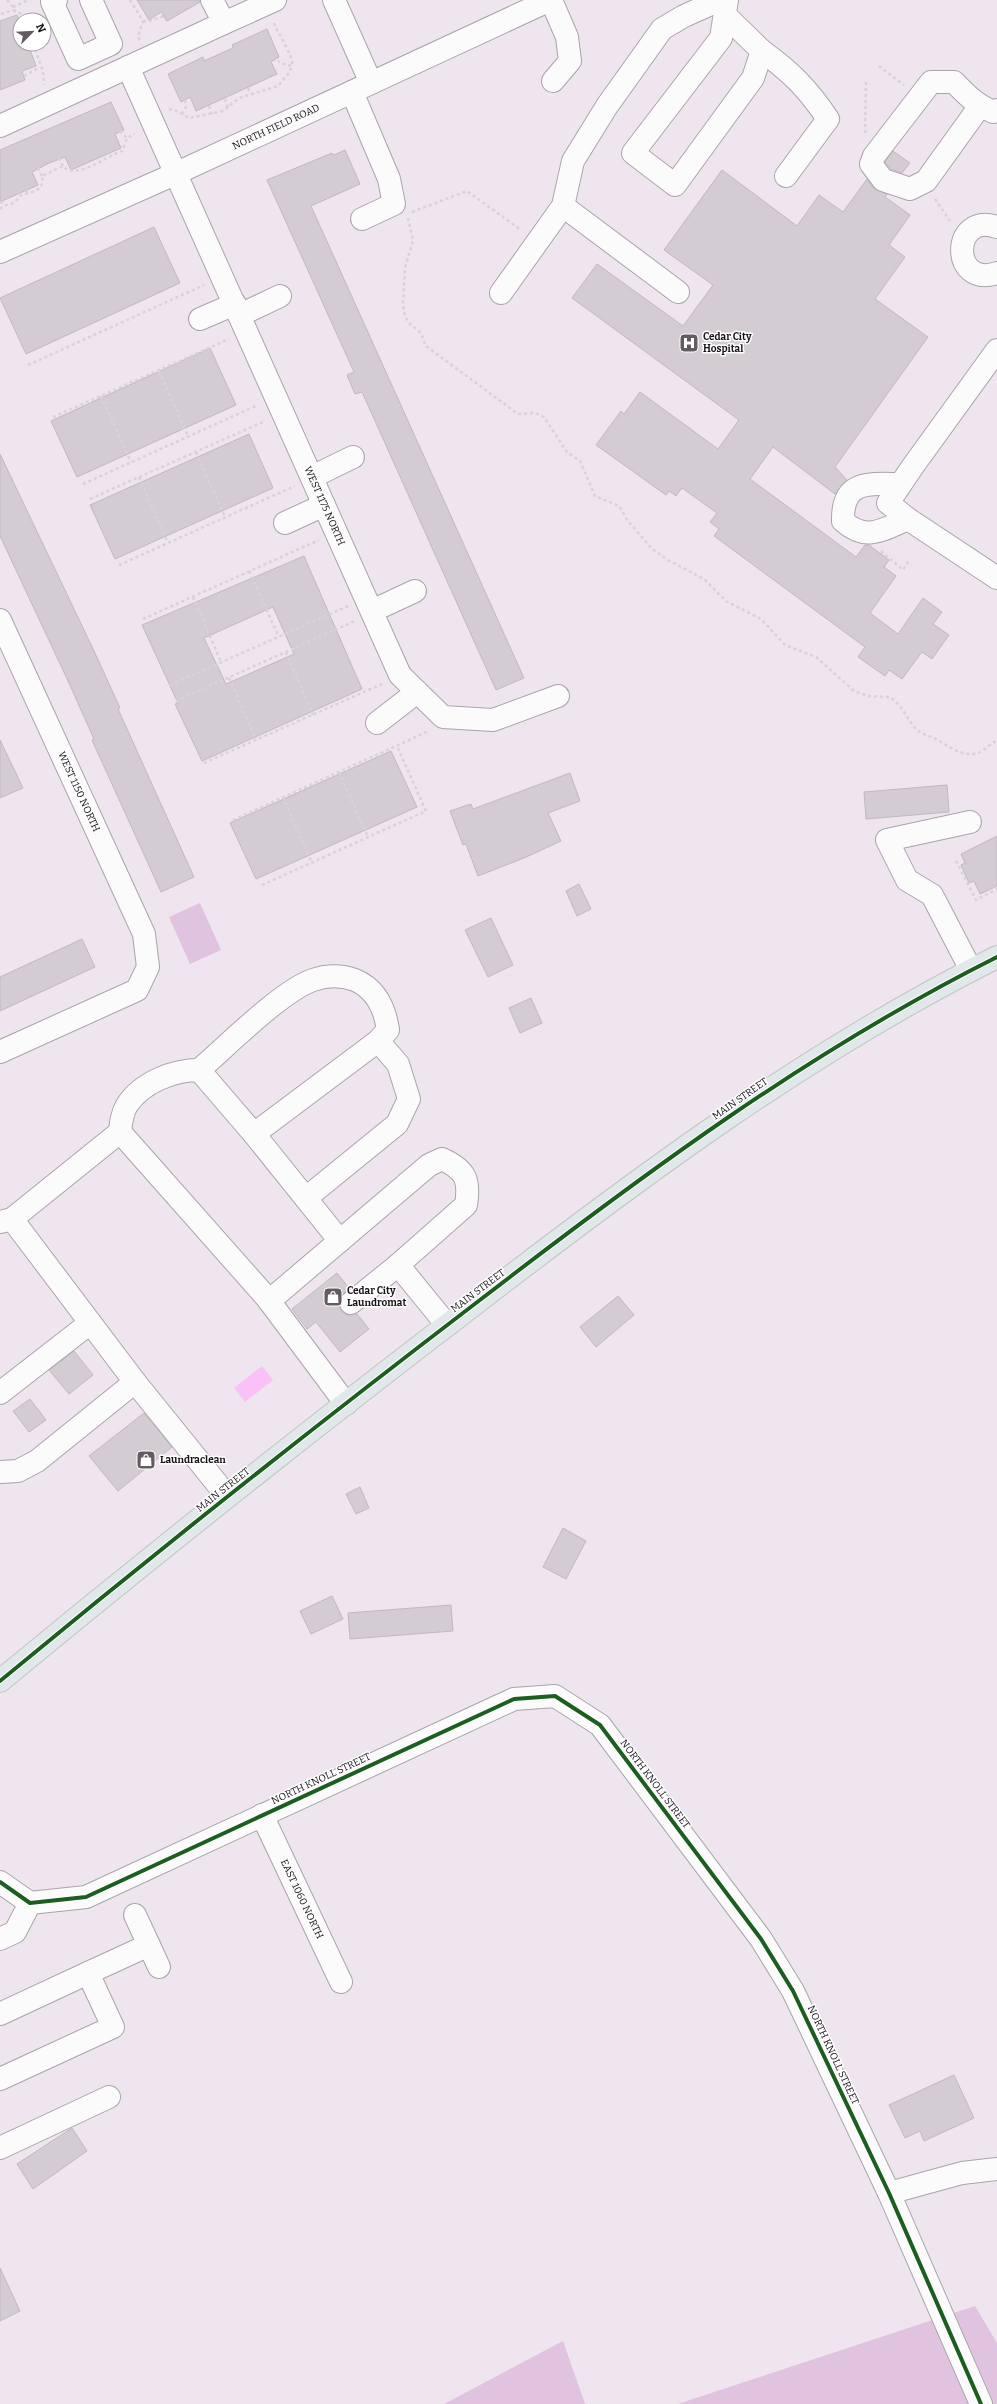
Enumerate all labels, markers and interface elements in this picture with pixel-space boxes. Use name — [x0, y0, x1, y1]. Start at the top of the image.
north arrow — [12, 12, 52, 52]
text: N — [33, 22, 49, 35]
street label: NORTH FIELD ROAD — [231, 102, 322, 152]
place label: Cedar City Hospital — [703, 331, 752, 355]
hospital icon: Cedar City Hospital — [678, 332, 700, 354]
street label: WEST 1175 NORTH — [302, 465, 347, 547]
street label: WEST 1150 NORTH — [55, 750, 102, 834]
street label: MAIN STREET — [710, 1075, 770, 1122]
street label: MAIN STREET — [449, 1267, 508, 1315]
place label: Cedar City Laundromat — [347, 1285, 406, 1309]
shop icon: Cedar City Laundromat — [322, 1286, 344, 1308]
shop icon: Laundraclean — [135, 1449, 157, 1471]
place label: Laundraclean — [160, 1454, 226, 1466]
street label: MAIN STREET — [194, 1465, 252, 1515]
street label: NORTH KNOLL STREET — [618, 1737, 692, 1831]
street label: NORTH KNOLL STREET — [269, 1751, 373, 1807]
street label: EAST 1060 NORTH — [278, 1857, 326, 1941]
street label: NORTH KNOLL STREET — [805, 2003, 861, 2107]

